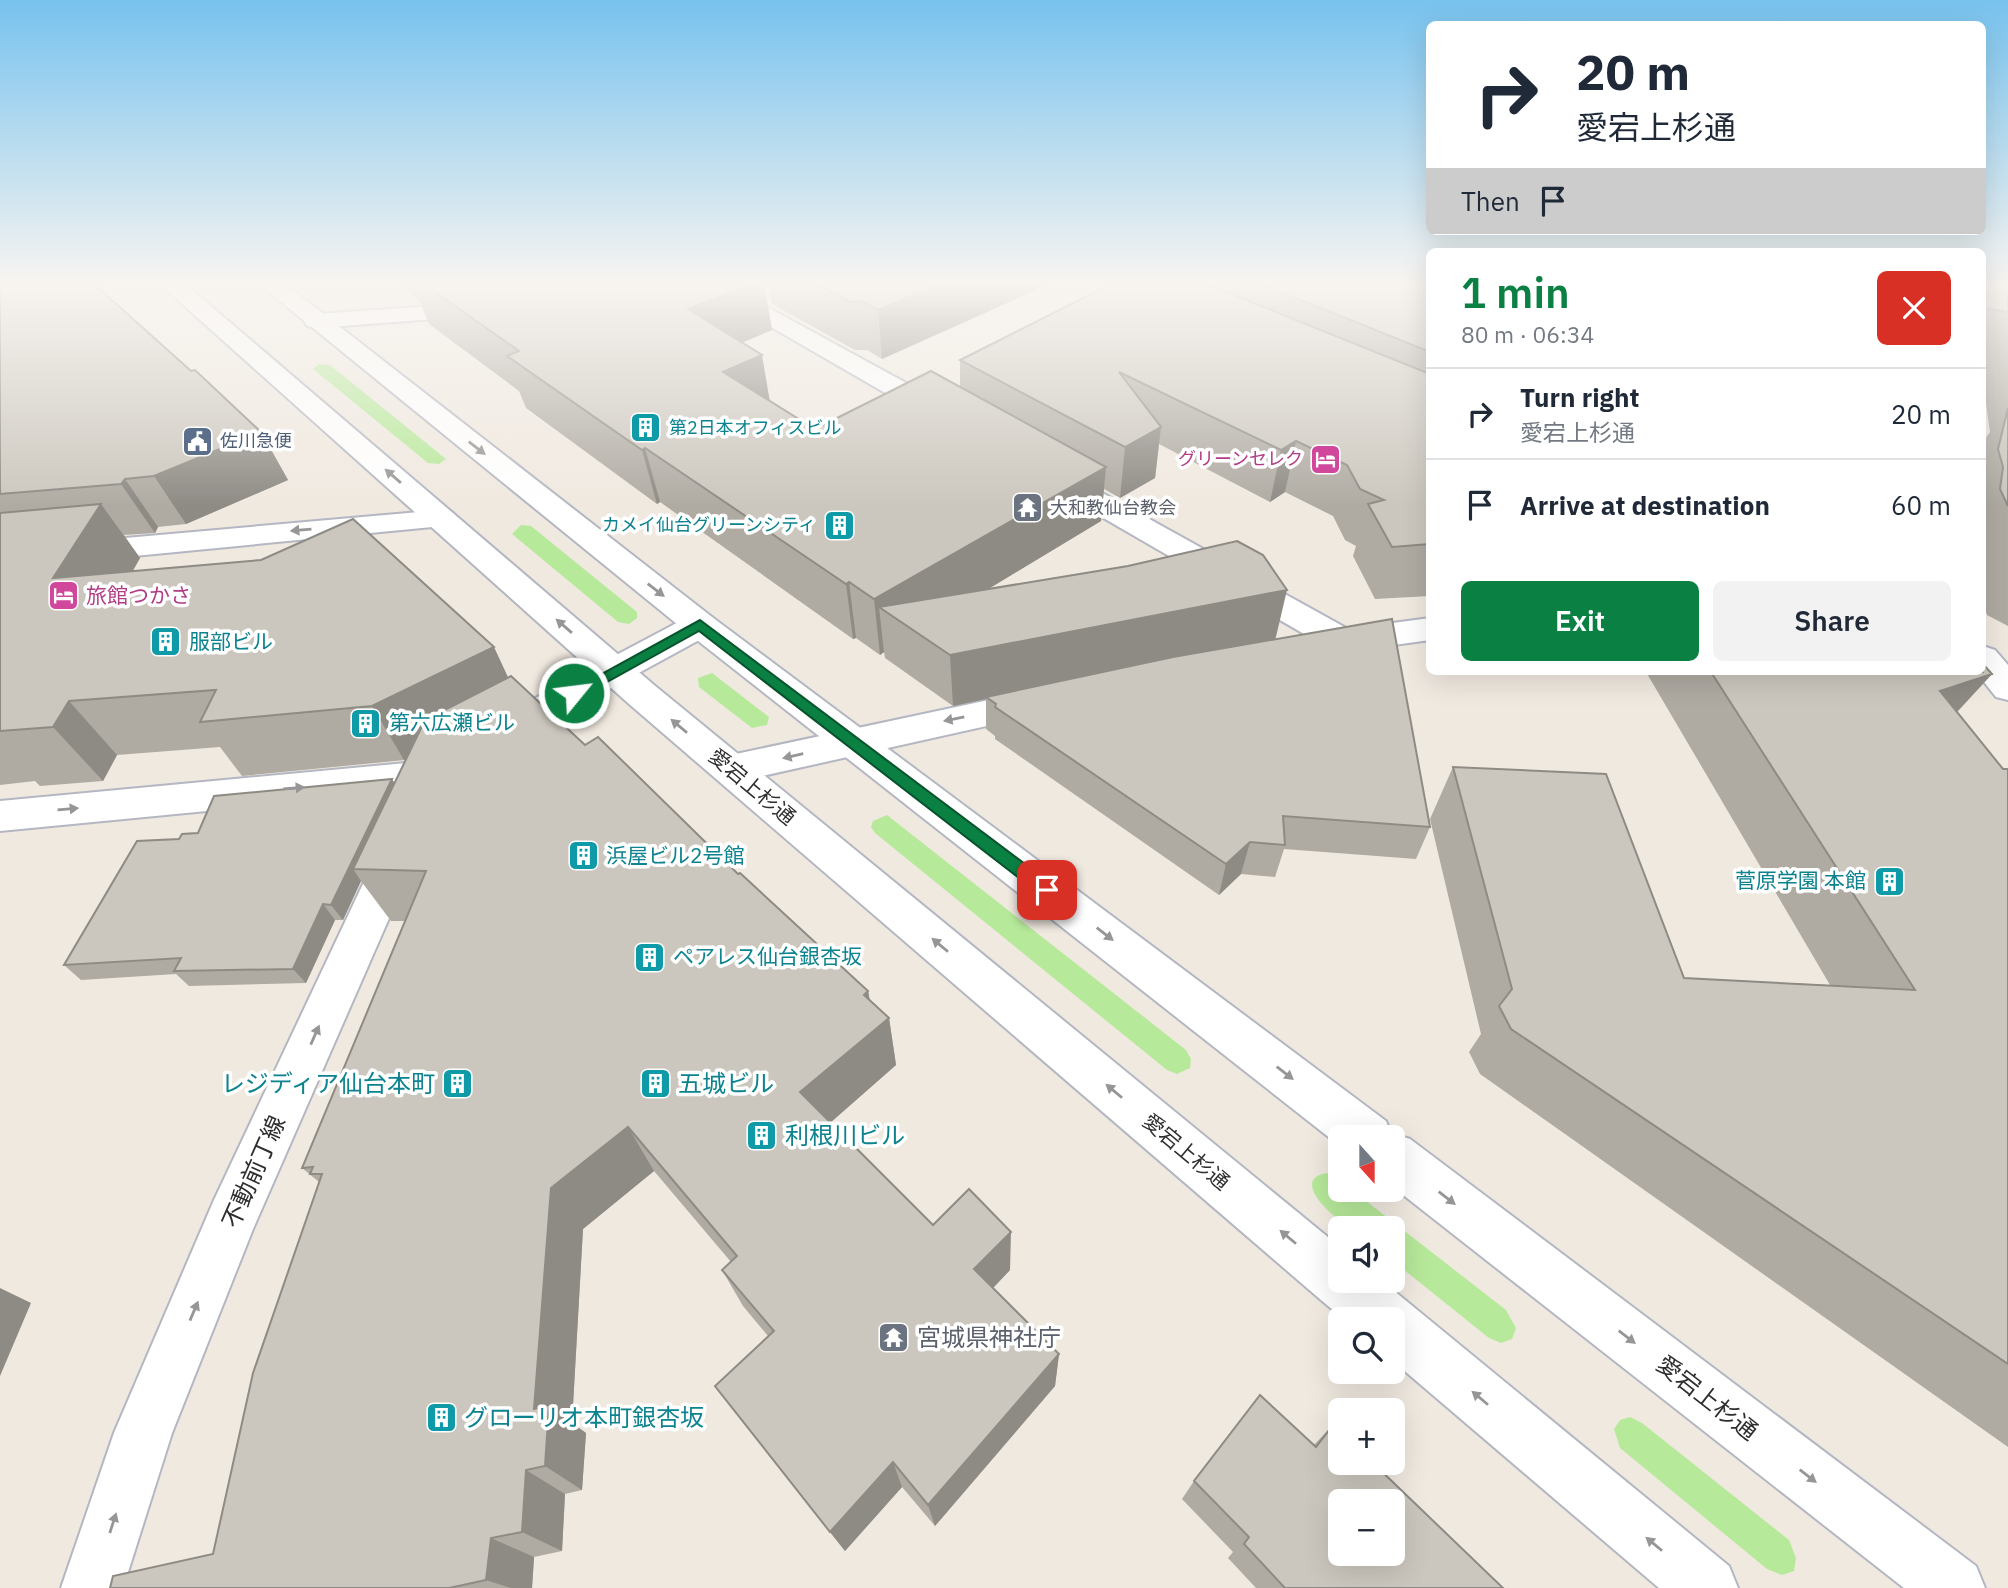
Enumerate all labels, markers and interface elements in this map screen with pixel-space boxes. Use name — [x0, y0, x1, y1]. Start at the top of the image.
text: 20 m — [1576, 40, 1690, 103]
icon: right — [1461, 49, 1552, 140]
text: 愛宕上杉通 — [1576, 106, 1736, 148]
icon: arrive — [1534, 182, 1572, 220]
text: Then — [1461, 184, 1520, 218]
text: 1 min — [1461, 265, 1570, 320]
button: close — [1877, 271, 1951, 345]
text: 80 m · 06:34 — [1461, 319, 1594, 349]
text: Turn right — [1520, 380, 1639, 414]
icon: right — [1461, 395, 1499, 433]
text: 20 m — [1891, 397, 1951, 431]
building icon: 第2日本オフィスビル — [629, 411, 663, 445]
place label: 第2日本オフィスビル — [669, 416, 841, 439]
text: 愛宕上杉通 — [1520, 417, 1635, 447]
public building icon: 佐川急便 — [180, 424, 214, 458]
place label: 佐川急便 — [220, 429, 292, 452]
one-way arrow — [468, 441, 486, 456]
hotel icon: グリーンセレク — [1309, 442, 1343, 476]
place label: グリーンセレク — [1178, 447, 1303, 470]
one-way arrow — [384, 468, 402, 484]
icon: arrive — [1461, 486, 1499, 524]
text: Arrive at destination — [1520, 488, 1770, 522]
text: 60 m — [1891, 488, 1951, 522]
temple icon: 大和教仙台教会 — [1010, 491, 1044, 525]
place label: 大和教仙台教会 — [1050, 496, 1176, 519]
building icon: カメイ仙台グリーンシティ — [822, 508, 856, 542]
place label: カメイ仙台グリーンシティ — [602, 513, 816, 536]
one-way arrow — [290, 525, 312, 536]
hotel icon: 旅館つかさ — [46, 579, 80, 613]
place label: 旅館つかさ — [86, 581, 191, 609]
button: Exit — [1461, 581, 1699, 661]
button: Share — [1713, 581, 1951, 661]
one-way arrow — [646, 582, 664, 597]
one-way arrow — [555, 618, 573, 634]
building icon: 服部ビル — [149, 625, 183, 659]
place label: 服部ビル — [189, 627, 273, 655]
position arrow — [537, 656, 611, 730]
building icon: 第六広瀬ビル — [349, 706, 383, 740]
place label: 第六広瀬ビル — [389, 708, 515, 736]
one-way arrow — [943, 714, 965, 725]
one-way arrow — [670, 719, 687, 734]
street label: 愛宕上杉通 — [703, 742, 802, 831]
one-way arrow — [782, 750, 804, 761]
one-way arrow — [284, 782, 306, 793]
one-way arrow — [57, 804, 79, 815]
building icon: 浜屋ビル2号館 — [566, 839, 600, 873]
place label: 浜屋ビル2号館 — [606, 841, 745, 869]
pin — [1017, 860, 1077, 920]
building icon: 菅原学園 本館 — [1872, 864, 1906, 898]
place label: 菅原学園 本館 — [1735, 866, 1866, 894]
icon: arrive — [1028, 871, 1066, 909]
one-way arrow — [1095, 927, 1113, 942]
one-way arrow — [931, 937, 949, 952]
building icon: ペアレス仙台銀杏坂 — [633, 940, 667, 974]
place label: ペアレス仙台銀杏坂 — [673, 942, 862, 970]
one-way arrow — [309, 1025, 321, 1045]
one-way arrow — [1276, 1066, 1294, 1080]
place label: レジディア仙台本町 — [221, 1067, 435, 1099]
building icon: レジディア仙台本町 — [441, 1067, 475, 1101]
building icon: 五城ビル — [638, 1067, 672, 1101]
place label: 五城ビル — [678, 1067, 774, 1099]
one-way arrow — [1105, 1083, 1123, 1099]
street label: 愛宕上杉通 — [1137, 1107, 1236, 1196]
street label: 不動前丁線 — [214, 1110, 292, 1233]
building icon: 利根川ビル — [745, 1119, 779, 1153]
place label: 利根川ビル — [785, 1119, 905, 1151]
north arrow — [1328, 1125, 1405, 1202]
map controls — [1328, 1125, 1405, 1566]
one-way arrow — [1438, 1191, 1456, 1205]
button: sound — [1328, 1216, 1405, 1293]
one-way arrow — [1280, 1230, 1297, 1245]
one-way arrow — [188, 1300, 199, 1321]
button: search — [1328, 1307, 1405, 1384]
temple icon: 宮城県神社庁 — [877, 1321, 911, 1355]
place label: 宮城県神社庁 — [917, 1321, 1061, 1353]
one-way arrow — [1618, 1329, 1636, 1344]
street label: 愛宕上杉通 — [1650, 1348, 1765, 1447]
one-way arrow — [1471, 1390, 1489, 1406]
button: + — [1328, 1398, 1405, 1475]
building icon: グローリオ本町銀杏坂 — [424, 1401, 458, 1435]
place label: グローリオ本町銀杏坂 — [464, 1401, 704, 1433]
one-way arrow — [1798, 1468, 1816, 1483]
button: − — [1328, 1489, 1405, 1566]
one-way arrow — [108, 1512, 119, 1533]
one-way arrow — [1646, 1537, 1663, 1552]

